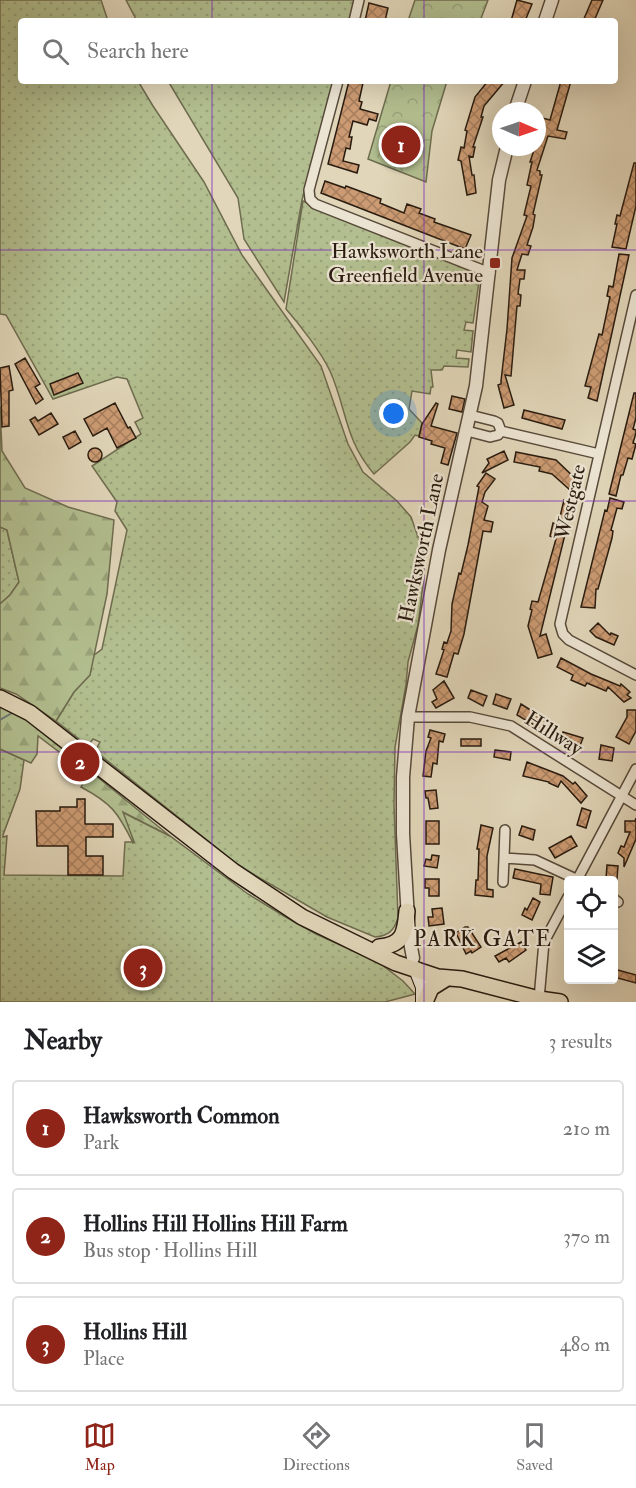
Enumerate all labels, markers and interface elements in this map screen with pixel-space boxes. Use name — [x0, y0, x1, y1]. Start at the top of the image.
search box — [18, 18, 618, 84]
icon: search — [39, 35, 72, 68]
text: Search here — [87, 37, 189, 65]
north arrow — [492, 102, 546, 156]
pin: 1 — [382, 122, 420, 168]
place label: Hawksworth Lane Greenfield Avenue — [328, 238, 483, 289]
marker: Hawksworth Lane Greenfield Avenue — [488, 256, 502, 270]
your location — [379, 399, 408, 428]
street label: Westgate — [548, 461, 592, 544]
street label: Hawksworth Lane — [392, 471, 451, 625]
street label: Hillway — [519, 705, 589, 762]
pin: 2 — [60, 740, 100, 784]
map controls — [564, 876, 618, 984]
button: locate — [564, 876, 618, 930]
district label: PARK GATE — [413, 925, 553, 953]
button: layers — [564, 930, 618, 984]
pin: 3 — [124, 946, 162, 990]
text: Nearby — [24, 1025, 102, 1057]
text: 3 results — [549, 1029, 612, 1054]
text: Hawksworth Common — [83, 1102, 280, 1130]
text: 1 — [42, 1116, 49, 1141]
text: 210 m — [563, 1116, 610, 1141]
text: Park — [83, 1130, 119, 1155]
text: Hollins Hill Hollins Hill Farm — [83, 1210, 348, 1238]
text: 2 — [40, 1224, 51, 1249]
text: 370 m — [563, 1224, 610, 1249]
text: Bus stop · Hollins Hill — [83, 1238, 257, 1263]
text: Hollins Hill — [83, 1318, 187, 1346]
text: 3 — [42, 1332, 49, 1357]
text: 480 m — [560, 1332, 610, 1357]
text: Place — [83, 1346, 124, 1371]
tab: Map — [83, 1419, 116, 1475]
tab: Directions — [283, 1419, 350, 1475]
tab: Saved — [516, 1419, 553, 1475]

